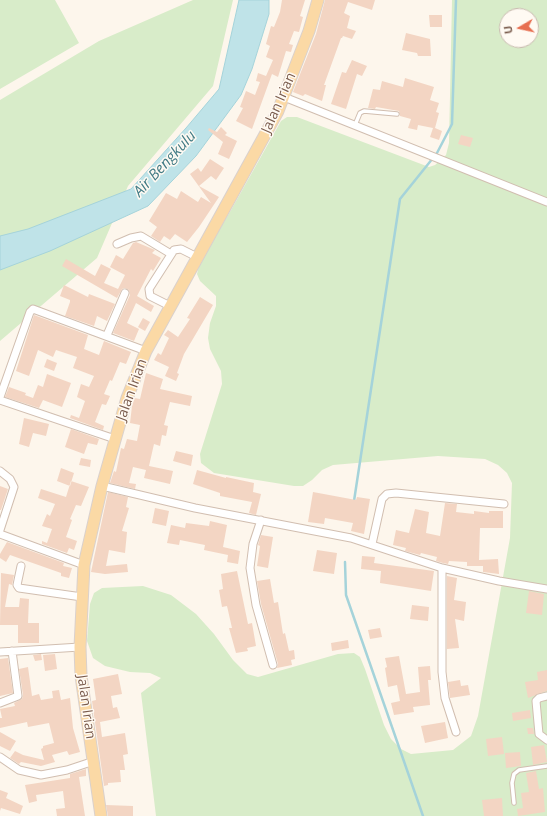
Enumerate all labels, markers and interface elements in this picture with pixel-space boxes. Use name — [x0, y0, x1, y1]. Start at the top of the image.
north arrow — [499, 8, 539, 48]
text: U — [500, 25, 516, 35]
street label: Jalan Irian — [258, 70, 300, 136]
water label: Air Bengkulu — [130, 127, 200, 201]
street label: Jalan Irian — [113, 357, 151, 423]
street label: Jalan Irian — [73, 674, 99, 740]

